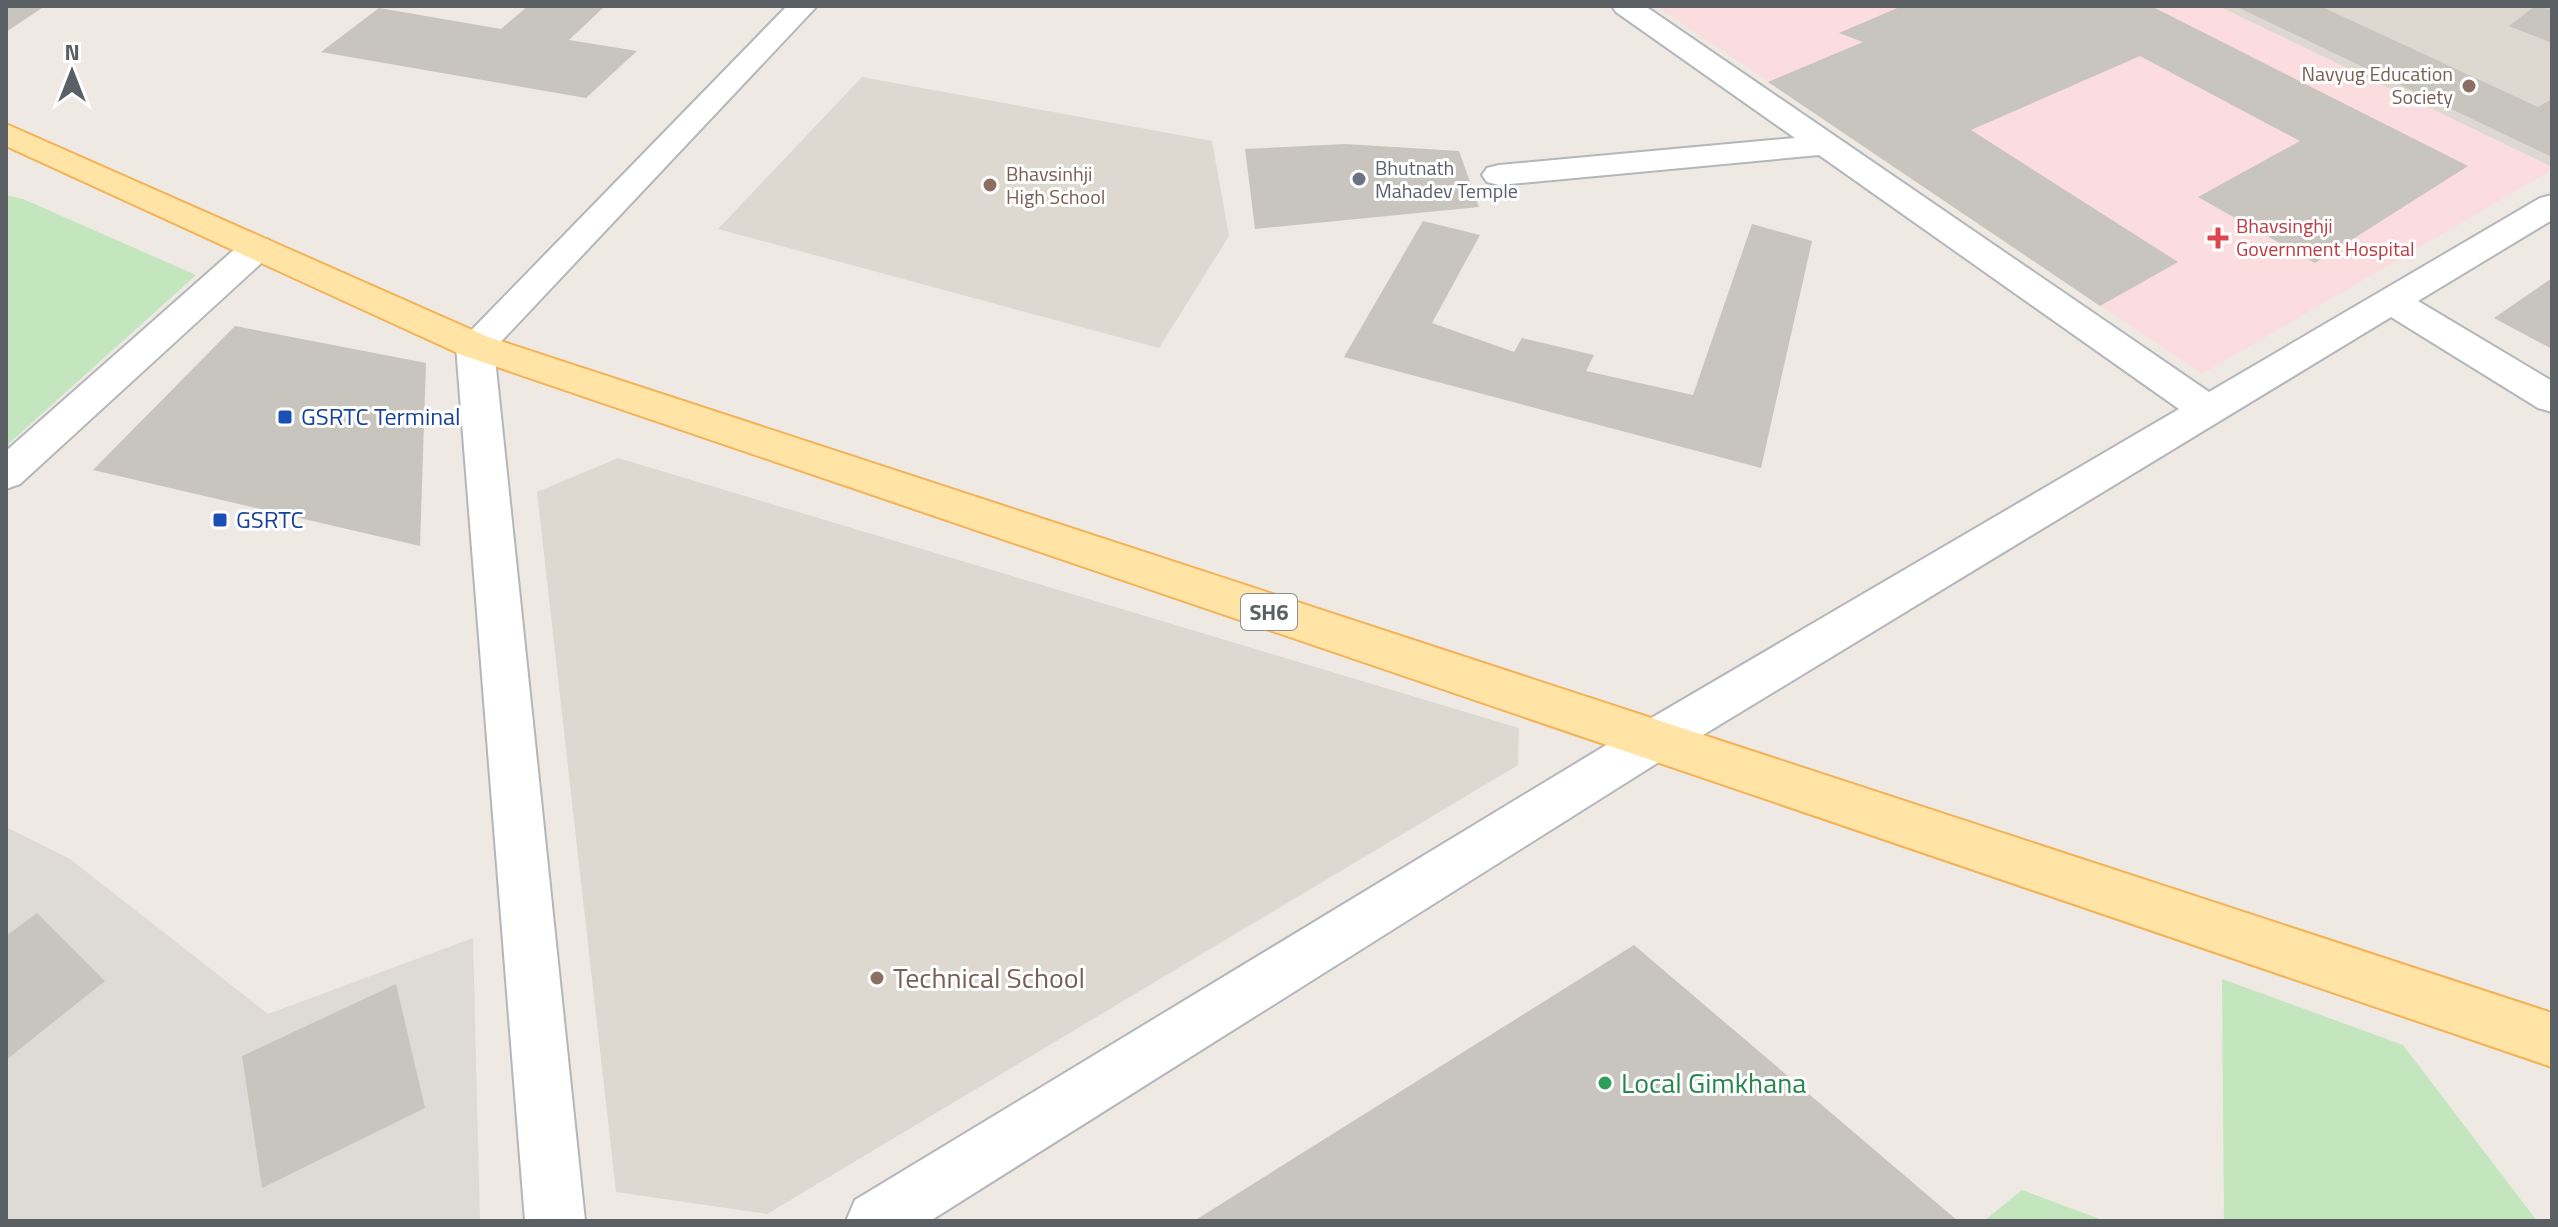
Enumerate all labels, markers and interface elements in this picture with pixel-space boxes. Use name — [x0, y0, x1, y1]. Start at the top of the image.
north arrow — [32, 32, 112, 112]
text: N — [64, 35, 80, 69]
place label: Navyug Education Society — [2301, 58, 2453, 112]
marker: Navyug Education Society — [2460, 77, 2478, 95]
place label: Bhutnath Mahadev Temple — [1375, 152, 1518, 206]
place label: Bhavsinhji High School — [1006, 158, 1105, 212]
marker: Bhutnath Mahadev Temple — [1350, 170, 1368, 188]
marker: Bhavsinhji High School — [981, 176, 999, 194]
place label: Bhavsinghji Government Hospital — [2236, 210, 2415, 264]
marker: Bhavsinghji Government Hospital — [2207, 227, 2229, 249]
place label: GSRTC Terminal — [301, 398, 461, 434]
marker: GSRTC Terminal — [276, 408, 294, 426]
place label: GSRTC — [236, 501, 304, 537]
marker: GSRTC — [211, 511, 229, 529]
road number: SH6 — [1241, 594, 1297, 630]
place label: Technical School — [893, 956, 1085, 999]
marker: Technical School — [868, 969, 886, 987]
place label: Local Gimkhana — [1621, 1061, 1806, 1104]
marker: Local Gimkhana — [1596, 1074, 1614, 1092]

